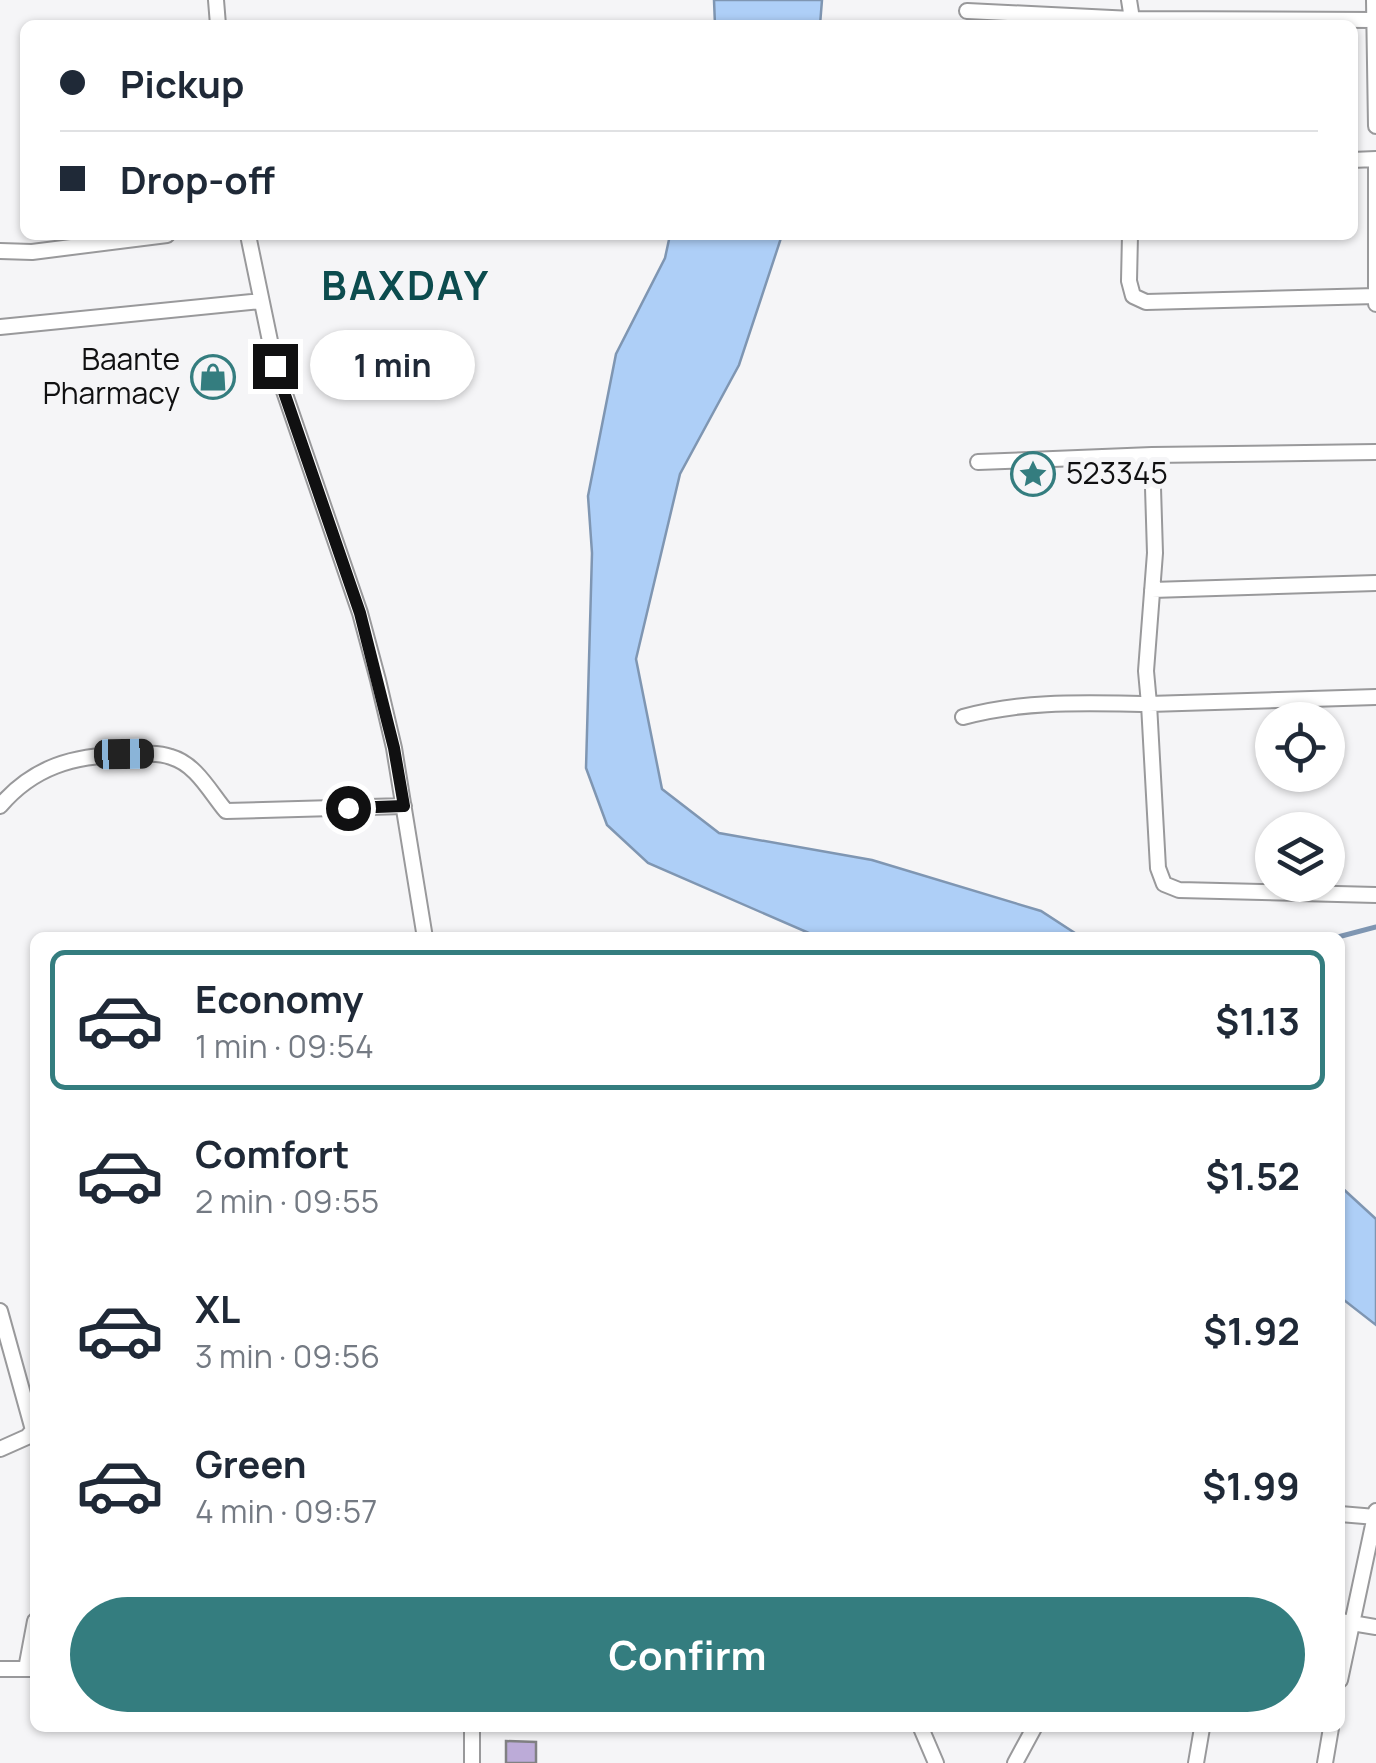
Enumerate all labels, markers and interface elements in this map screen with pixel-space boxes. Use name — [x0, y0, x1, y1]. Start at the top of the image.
text: Pickup — [120, 57, 244, 109]
text: Drop-off — [120, 153, 275, 205]
district label: BAXDAY — [321, 257, 491, 312]
callout: 1 min — [310, 331, 475, 401]
place label: Baante Pharmacy — [43, 338, 180, 413]
text: 1 min — [353, 343, 432, 387]
route end — [253, 344, 298, 389]
shop icon: Baante Pharmacy — [190, 354, 236, 400]
place icon: 523345 — [1010, 451, 1056, 497]
place label: 523345 — [1066, 452, 1168, 493]
map controls — [1255, 702, 1345, 902]
button: locate — [1255, 702, 1345, 792]
car — [94, 738, 154, 770]
route start — [326, 786, 371, 831]
button: layers — [1255, 812, 1345, 902]
text: Economy — [195, 972, 364, 1024]
icon: car — [75, 975, 165, 1065]
text: $1.13 — [1215, 994, 1300, 1046]
text: 1 min · 09:54 — [195, 1024, 374, 1068]
text: Comfort — [195, 1127, 349, 1179]
icon: car — [75, 1130, 165, 1220]
text: $1.52 — [1206, 1149, 1300, 1201]
text: 2 min · 09:55 — [195, 1179, 379, 1223]
text: XL — [195, 1282, 240, 1334]
icon: car — [75, 1285, 165, 1375]
text: $1.92 — [1203, 1304, 1300, 1356]
text: 3 min · 09:56 — [195, 1334, 380, 1378]
text: Green — [195, 1437, 307, 1489]
icon: car — [75, 1440, 165, 1530]
text: $1.99 — [1202, 1459, 1300, 1511]
text: 4 min · 09:57 — [195, 1489, 377, 1533]
button: Confirm — [70, 1597, 1305, 1712]

